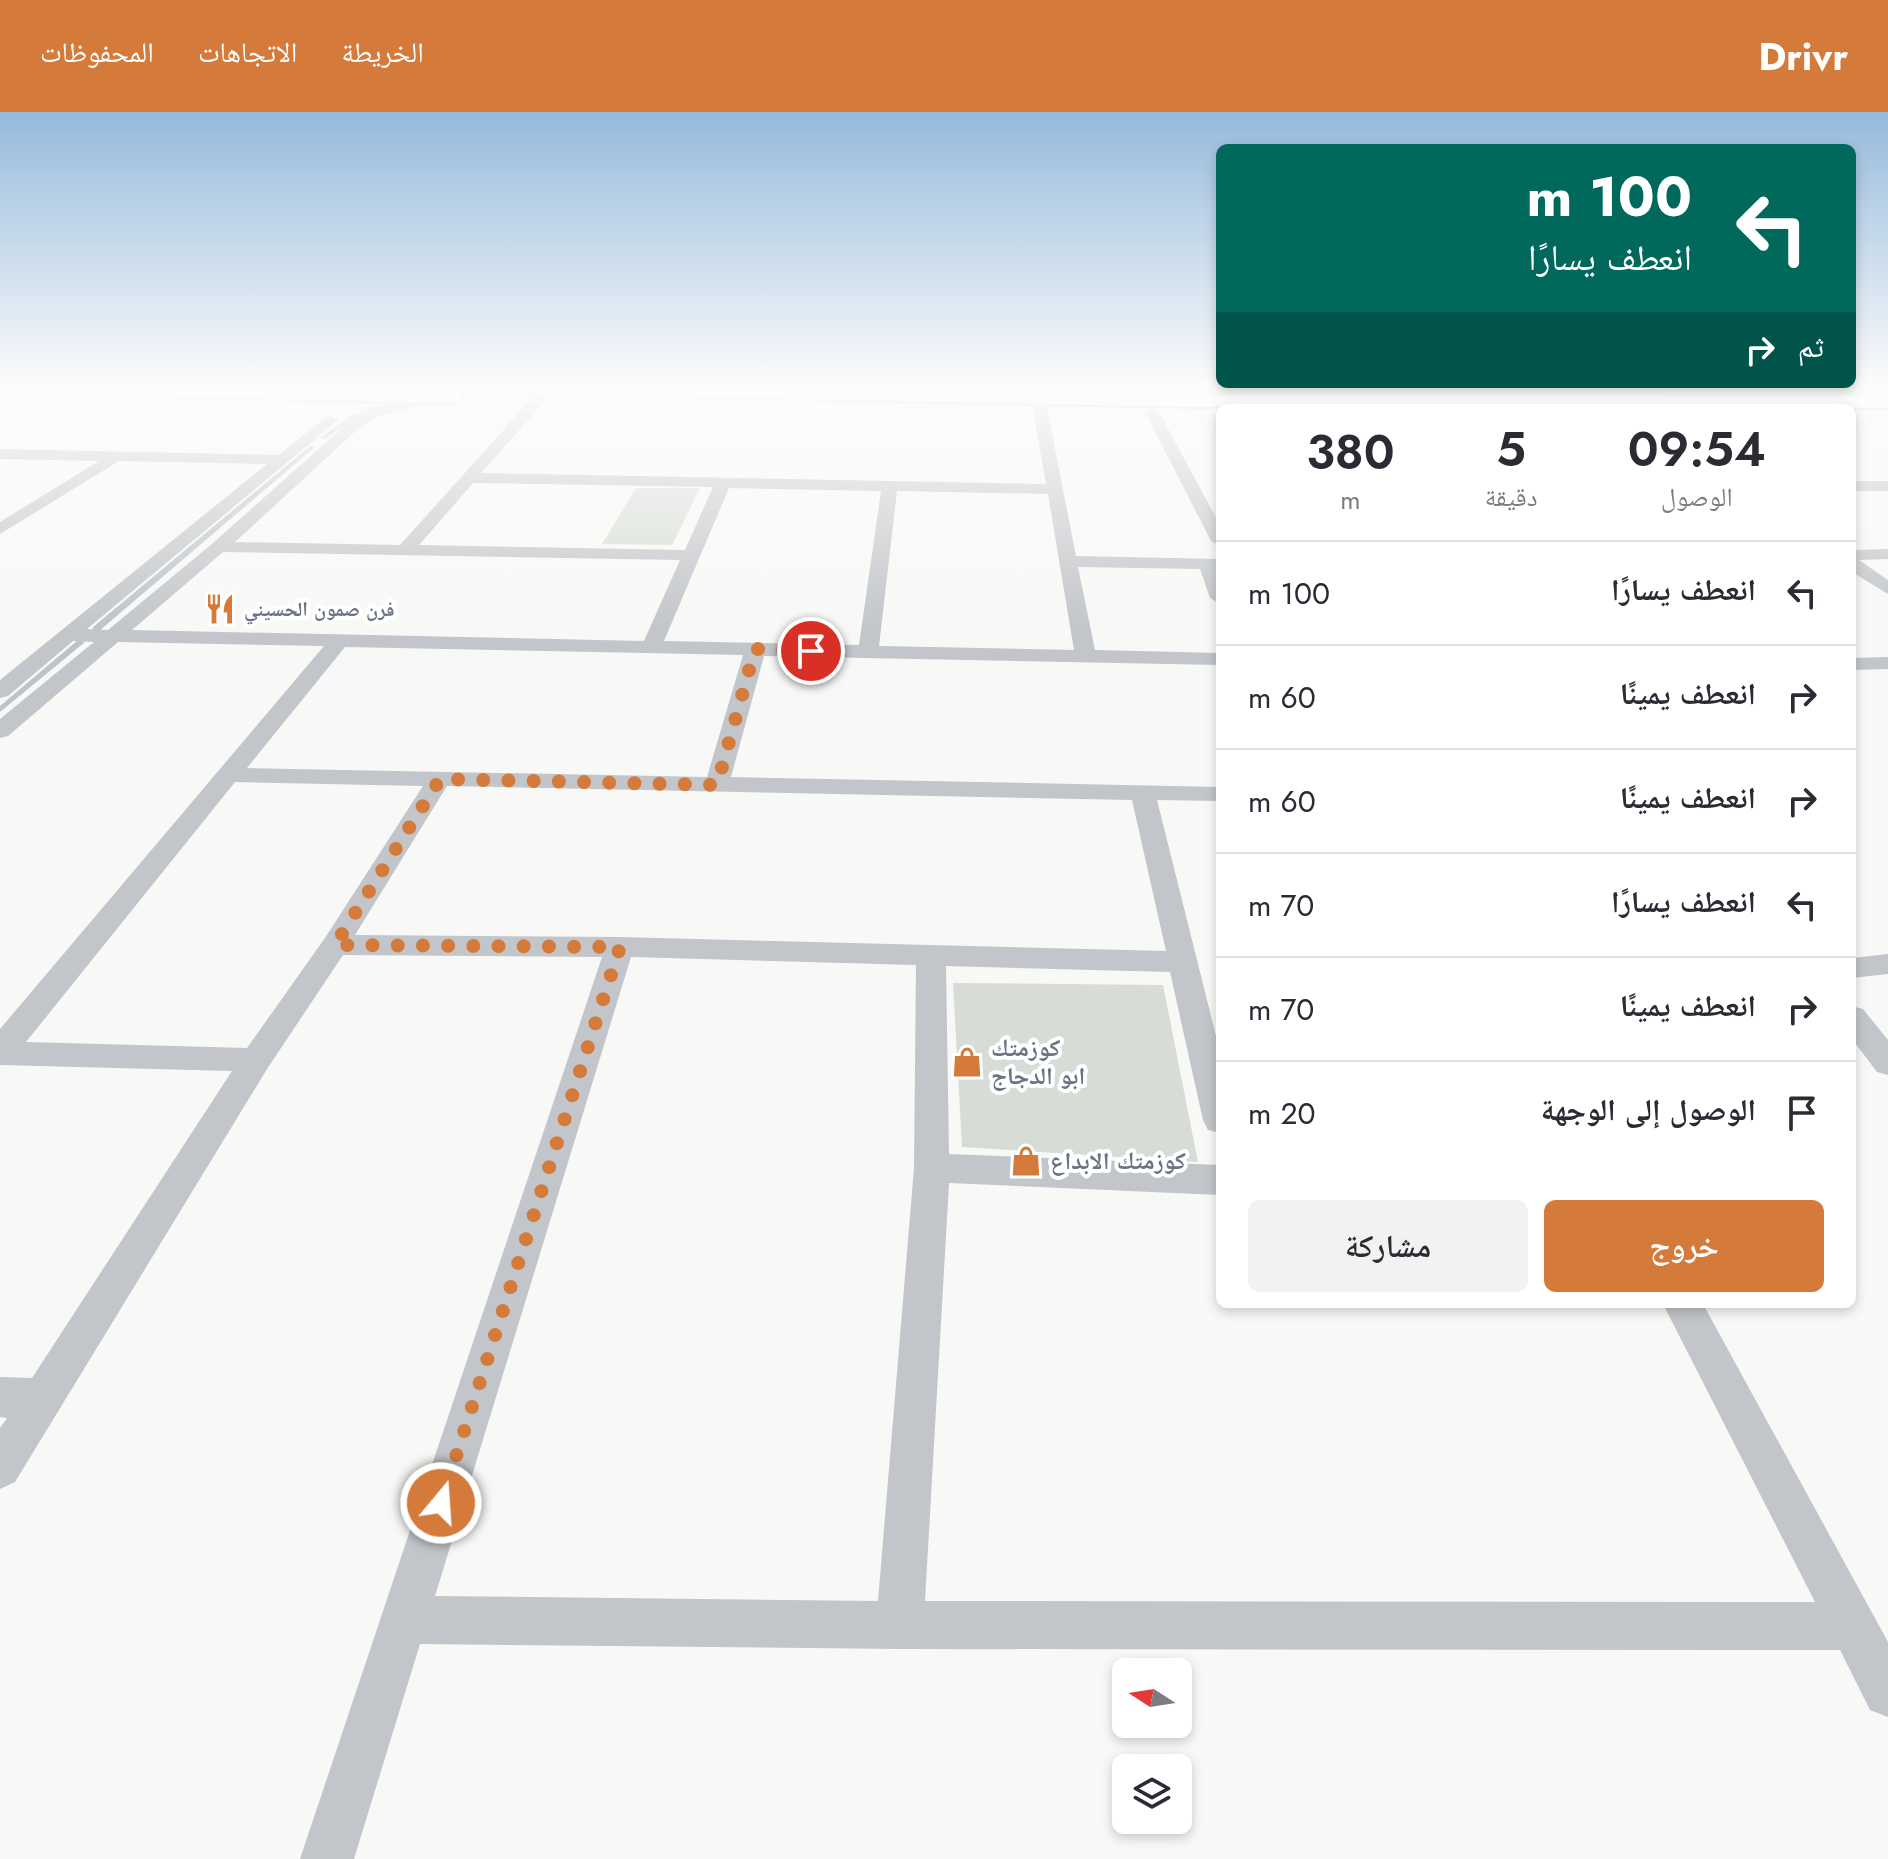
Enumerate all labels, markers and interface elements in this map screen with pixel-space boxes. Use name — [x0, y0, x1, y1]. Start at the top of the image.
text: Drivr — [1758, 29, 1848, 84]
text: المحفوظات — [40, 32, 154, 73]
text: الاتجاهات — [198, 32, 297, 73]
text: الخريطة — [341, 32, 424, 73]
text: 100 m — [1527, 156, 1692, 237]
icon: left — [1720, 176, 1824, 280]
text: انعطف يسارًا — [1528, 231, 1692, 283]
text: ثم — [1798, 325, 1824, 368]
icon: right — [1738, 328, 1782, 372]
text: 5 — [1496, 415, 1526, 484]
text: 09:54 — [1628, 415, 1766, 484]
text: 380 — [1306, 418, 1395, 487]
text: دقيقة — [1485, 478, 1538, 516]
text: الوصول — [1661, 478, 1733, 516]
text: m — [1340, 481, 1360, 519]
text: انعطف يسارًا — [1611, 568, 1756, 611]
icon: left — [1780, 571, 1824, 615]
text: 100 m — [1248, 572, 1330, 615]
restaurant icon: فرن صمون الحسيني — [203, 592, 237, 626]
place label: فرن صمون الحسيني — [244, 595, 394, 625]
pin — [777, 617, 845, 685]
icon: arrive — [789, 629, 833, 673]
text: انعطف يمينًا — [1620, 672, 1756, 715]
icon: right — [1780, 675, 1824, 719]
text: 60 m — [1248, 676, 1316, 719]
text: انعطف يمينًا — [1620, 776, 1756, 819]
icon: right — [1780, 779, 1824, 823]
text: 60 m — [1248, 780, 1316, 823]
text: انعطف يسارًا — [1611, 880, 1756, 923]
icon: left — [1780, 883, 1824, 927]
text: 70 m — [1248, 884, 1314, 927]
text: انعطف يمينًا — [1620, 984, 1756, 1027]
icon: right — [1780, 987, 1824, 1031]
text: 70 m — [1248, 988, 1314, 1031]
place label: كوزمتك ابو الدجاج — [991, 1030, 1085, 1093]
shop icon: كوزمتك ابو الدجاج — [950, 1045, 984, 1079]
text: الوصول إلى الوجهة — [1541, 1088, 1756, 1131]
icon: arrive — [1780, 1091, 1824, 1135]
text: 20 m — [1248, 1092, 1315, 1135]
place label: كوزمتك الابداع — [1050, 1143, 1186, 1178]
shop icon: كوزمتك الابداع — [1009, 1144, 1043, 1178]
button: مشاركة — [1248, 1200, 1528, 1292]
button: خروج — [1544, 1200, 1824, 1292]
position arrow — [399, 1461, 483, 1545]
north arrow — [1112, 1658, 1192, 1738]
map controls — [1112, 1658, 1192, 1834]
button: layers — [1112, 1754, 1192, 1834]

